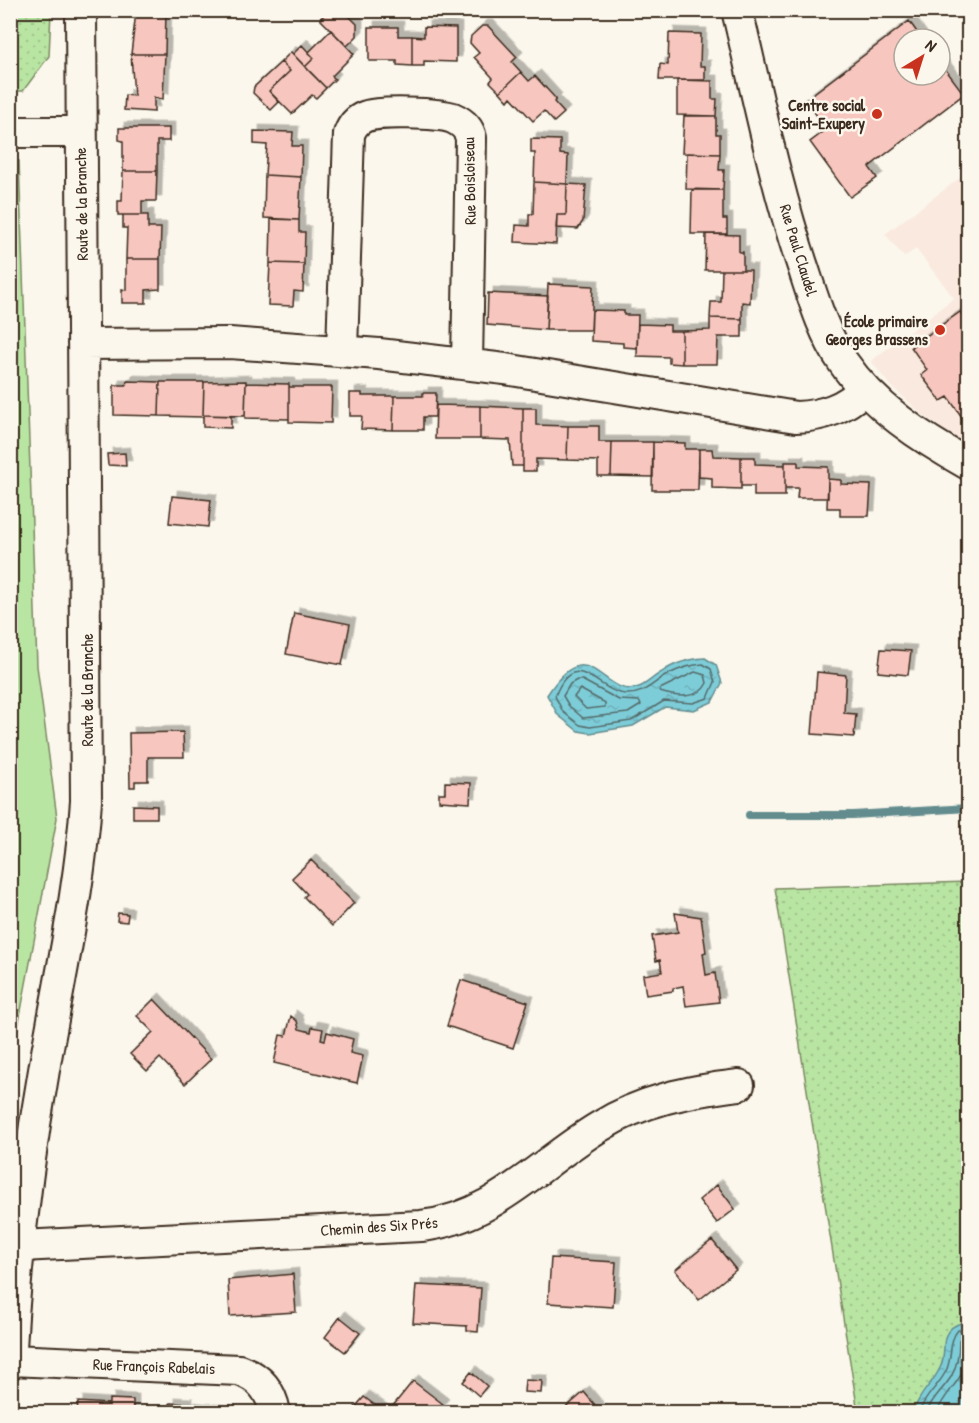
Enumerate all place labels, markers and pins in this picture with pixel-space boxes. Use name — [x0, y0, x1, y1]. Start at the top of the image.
place label: Centre social Saint-Exupery — [782, 94, 866, 135]
marker: Centre social Saint-Exupery — [870, 107, 884, 121]
place label: École primaire Georges Brassens — [825, 310, 929, 351]
marker: École primaire Georges Brassens — [933, 323, 947, 337]

